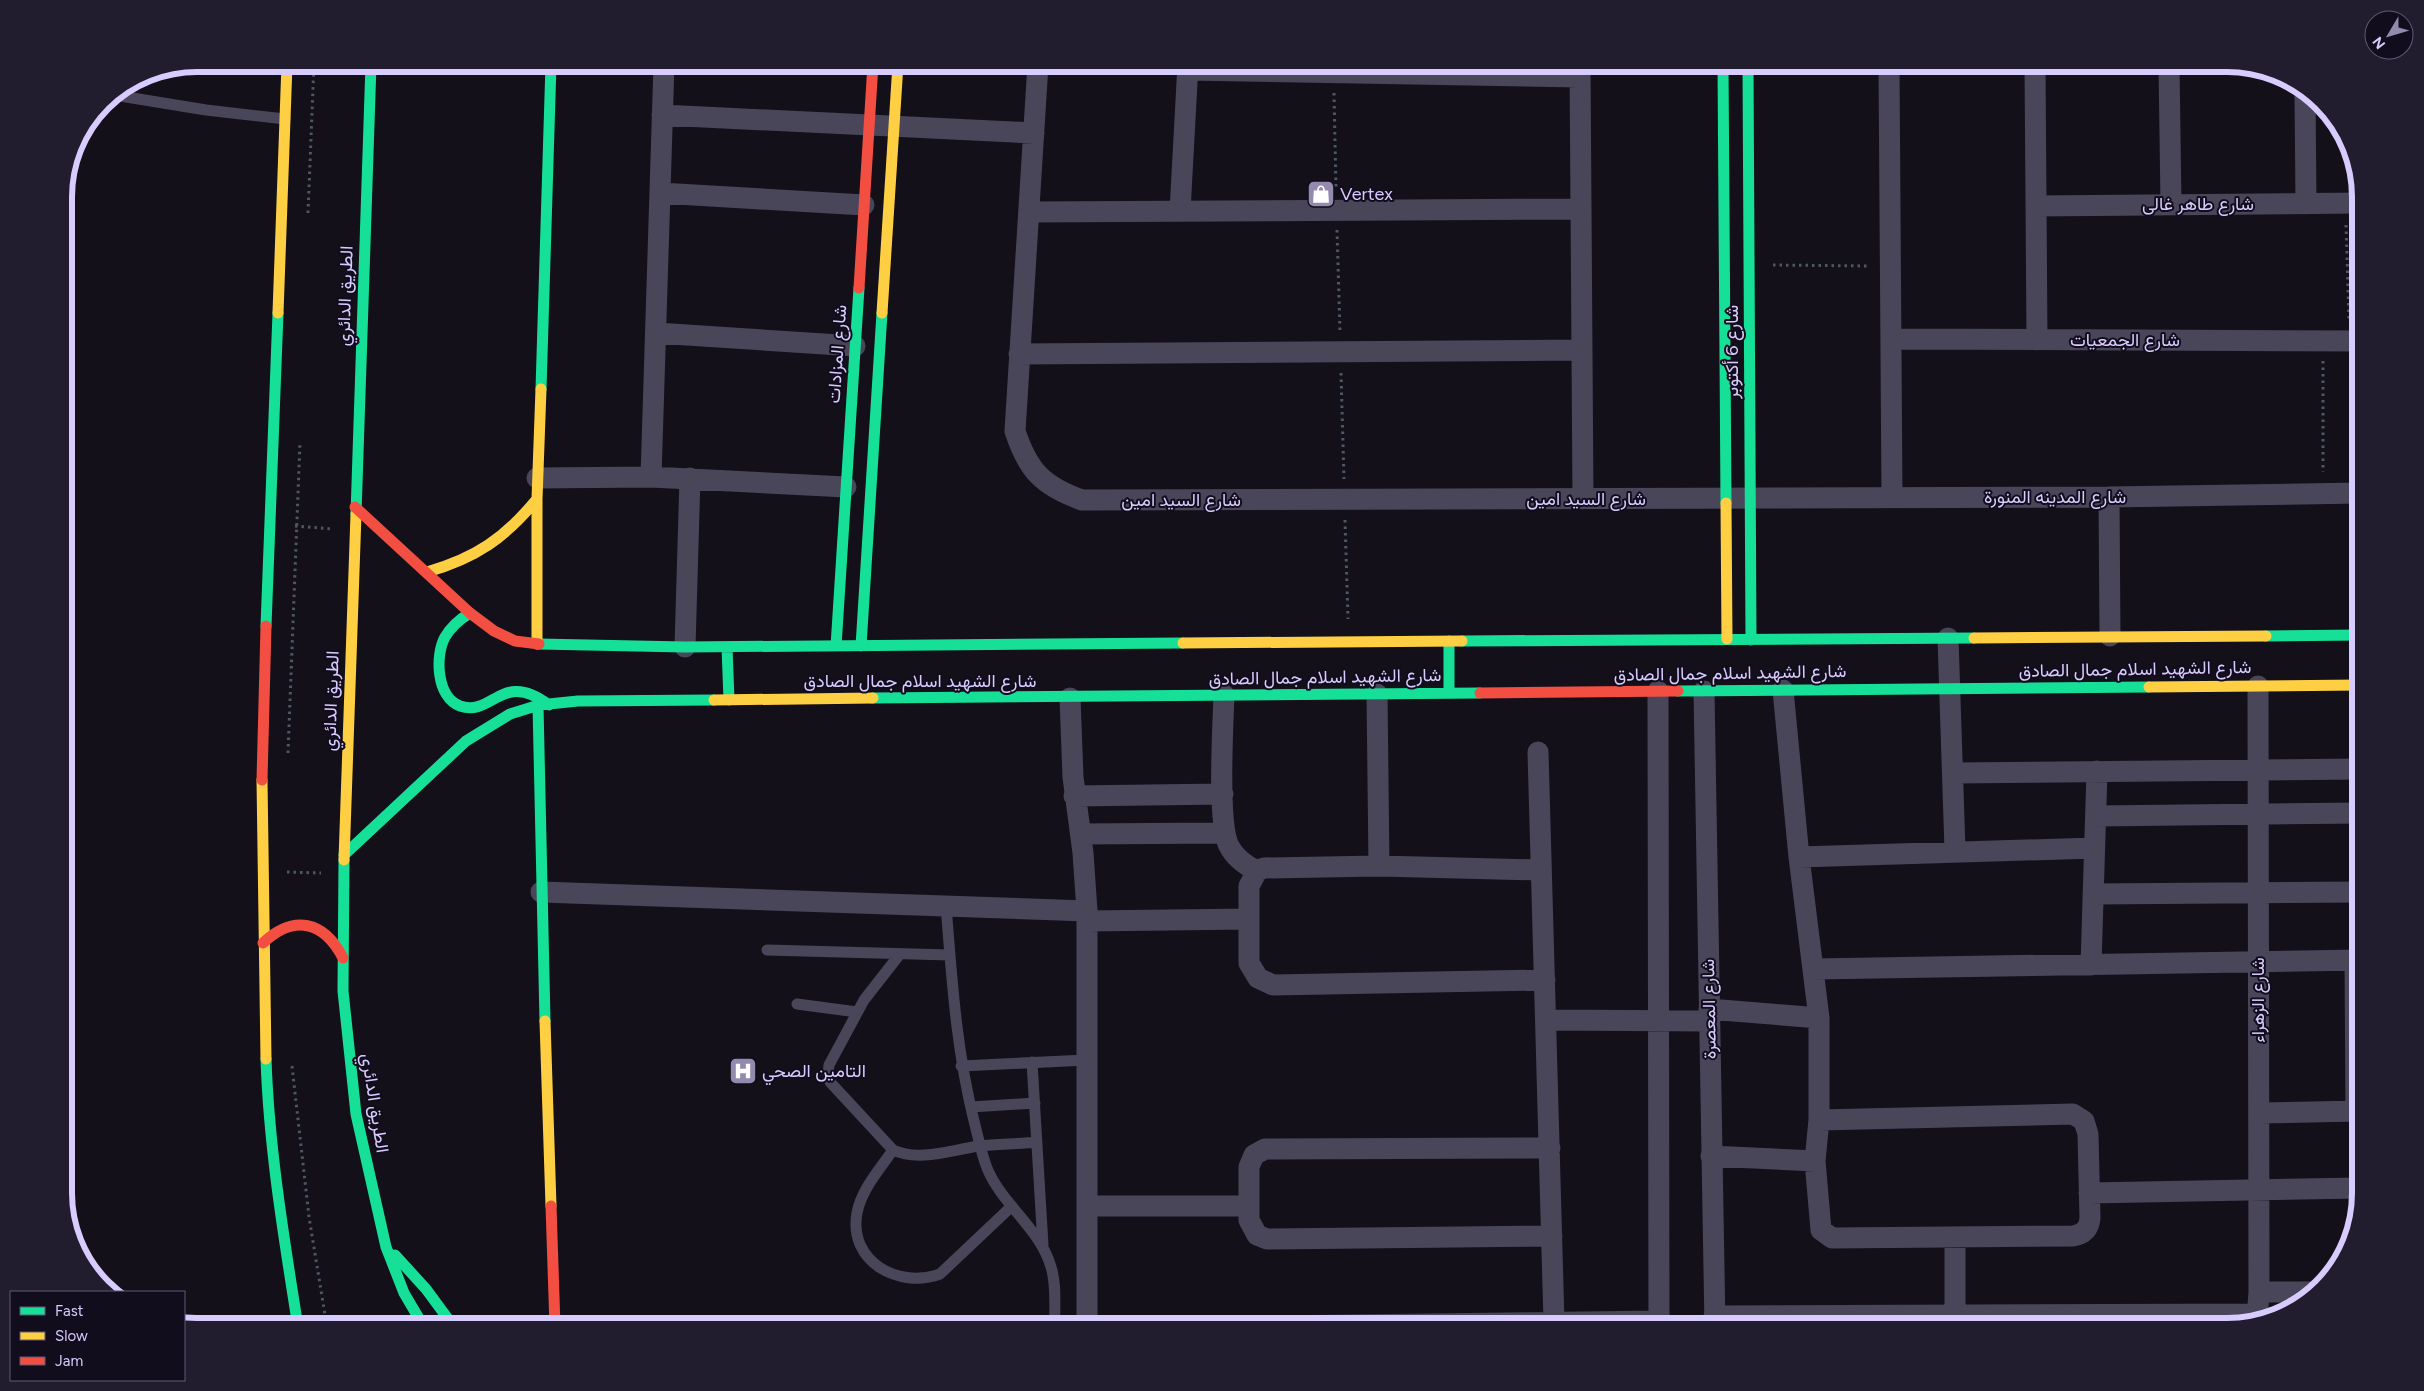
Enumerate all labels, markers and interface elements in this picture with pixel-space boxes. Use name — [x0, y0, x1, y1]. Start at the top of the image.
north arrow — [2364, 10, 2414, 60]
text: N — [2369, 33, 2389, 52]
shop icon: Vertex — [1306, 179, 1336, 209]
place label: Vertex — [1340, 183, 1393, 205]
street label: شارع طاهر غالى — [2142, 193, 2254, 216]
street label: الطريق الدائري — [332, 245, 362, 347]
street label: شارع المزادات — [823, 304, 852, 404]
street label: شارع 6 أكتوبر — [1721, 305, 1744, 400]
street label: شارع الجمعيات — [2070, 329, 2180, 352]
street label: شارع المدينه المنورة — [1984, 486, 2126, 509]
street label: شارع السيد امين — [1526, 488, 1646, 511]
street label: شارع السيد امين — [1121, 489, 1241, 512]
street label: الطريق الدائري — [318, 650, 348, 752]
street label: شارع الشهيد اسلام جمال الصادق — [2018, 656, 2252, 683]
street label: شارع الشهيد اسلام جمال الصادق — [1613, 660, 1847, 687]
street label: شارع الشهيد اسلام جمال الصادق — [1208, 664, 1442, 691]
street label: شارع الشهيد اسلام جمال الصادق — [804, 670, 1036, 693]
street label: شارع الزهراء — [2247, 957, 2270, 1043]
street label: شارع المعصرة — [1697, 959, 1722, 1059]
street label: الطريق الدائري — [352, 1052, 394, 1155]
hospital icon: التامين الصحي — [728, 1056, 758, 1086]
place label: التامين الصحي — [762, 1060, 866, 1086]
legend — [10, 1291, 185, 1381]
text: Fast — [55, 1302, 84, 1320]
text: Slow — [55, 1327, 88, 1345]
text: Jam — [55, 1352, 83, 1370]

